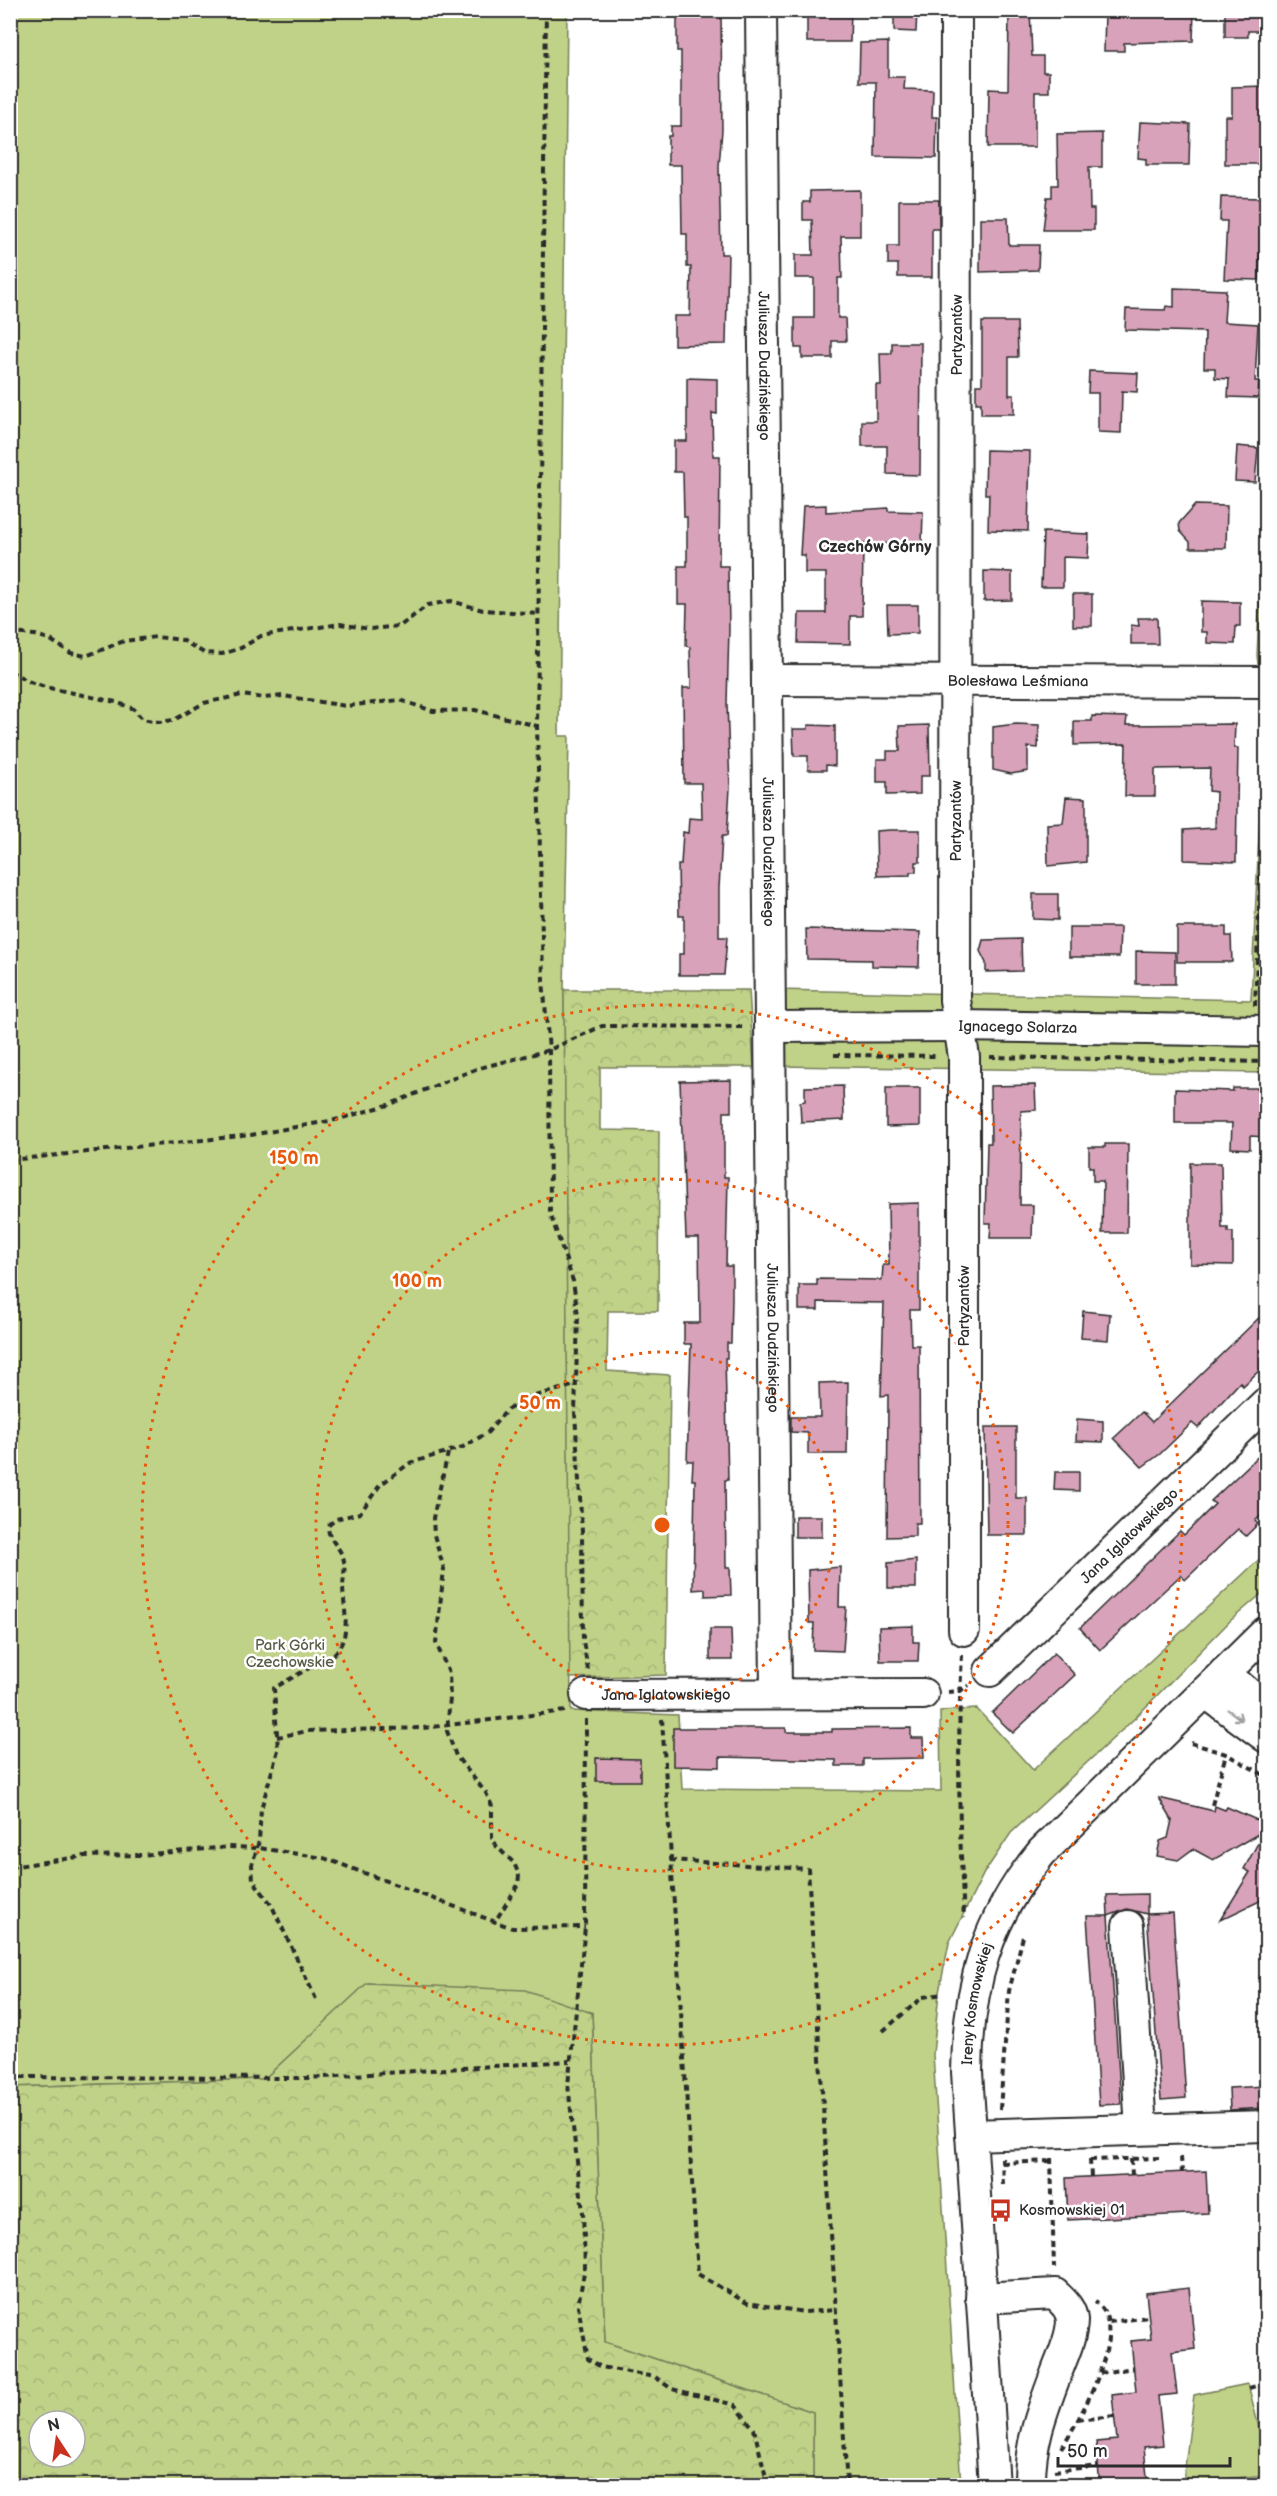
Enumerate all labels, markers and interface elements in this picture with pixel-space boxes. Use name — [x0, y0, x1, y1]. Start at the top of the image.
street label: Juliusza Dudzińskiego — [754, 291, 774, 441]
street label: Partyzantów — [948, 295, 967, 375]
district label: Czechów Górny — [819, 538, 932, 557]
street label: Bolesława Leśmiana — [948, 671, 1088, 691]
street label: Juliusza Dudzińskiego — [758, 777, 779, 927]
street label: Partyzantów — [947, 781, 966, 861]
street label: Ignacego Solarza — [958, 1017, 1077, 1037]
text: 150 m — [269, 1148, 319, 1169]
street label: Juliusza Dudzińskiego — [763, 1263, 783, 1413]
street label: Partyzantów — [955, 1266, 974, 1346]
text: 100 m — [392, 1271, 442, 1292]
text: 50 m — [519, 1393, 561, 1414]
street label: Jana Iglatowskiego — [1076, 1484, 1182, 1588]
centre of rings — [652, 1515, 672, 1535]
park label: Park Górki Czechowskie — [246, 1636, 334, 1672]
street label: Jana Iglatowskiego — [601, 1685, 731, 1704]
one-way arrow — [1227, 1709, 1243, 1721]
street label: Ireny Kosmowskiej — [958, 1940, 997, 2065]
bus stop icon: Kosmowskiej 01 — [988, 2197, 1014, 2223]
place label: Kosmowskiej 01 — [1019, 2201, 1125, 2220]
north arrow — [27, 2409, 87, 2469]
text: N — [46, 2415, 62, 2436]
scale bar — [1058, 2430, 1230, 2468]
text: 50 m — [1067, 2441, 1108, 2462]

